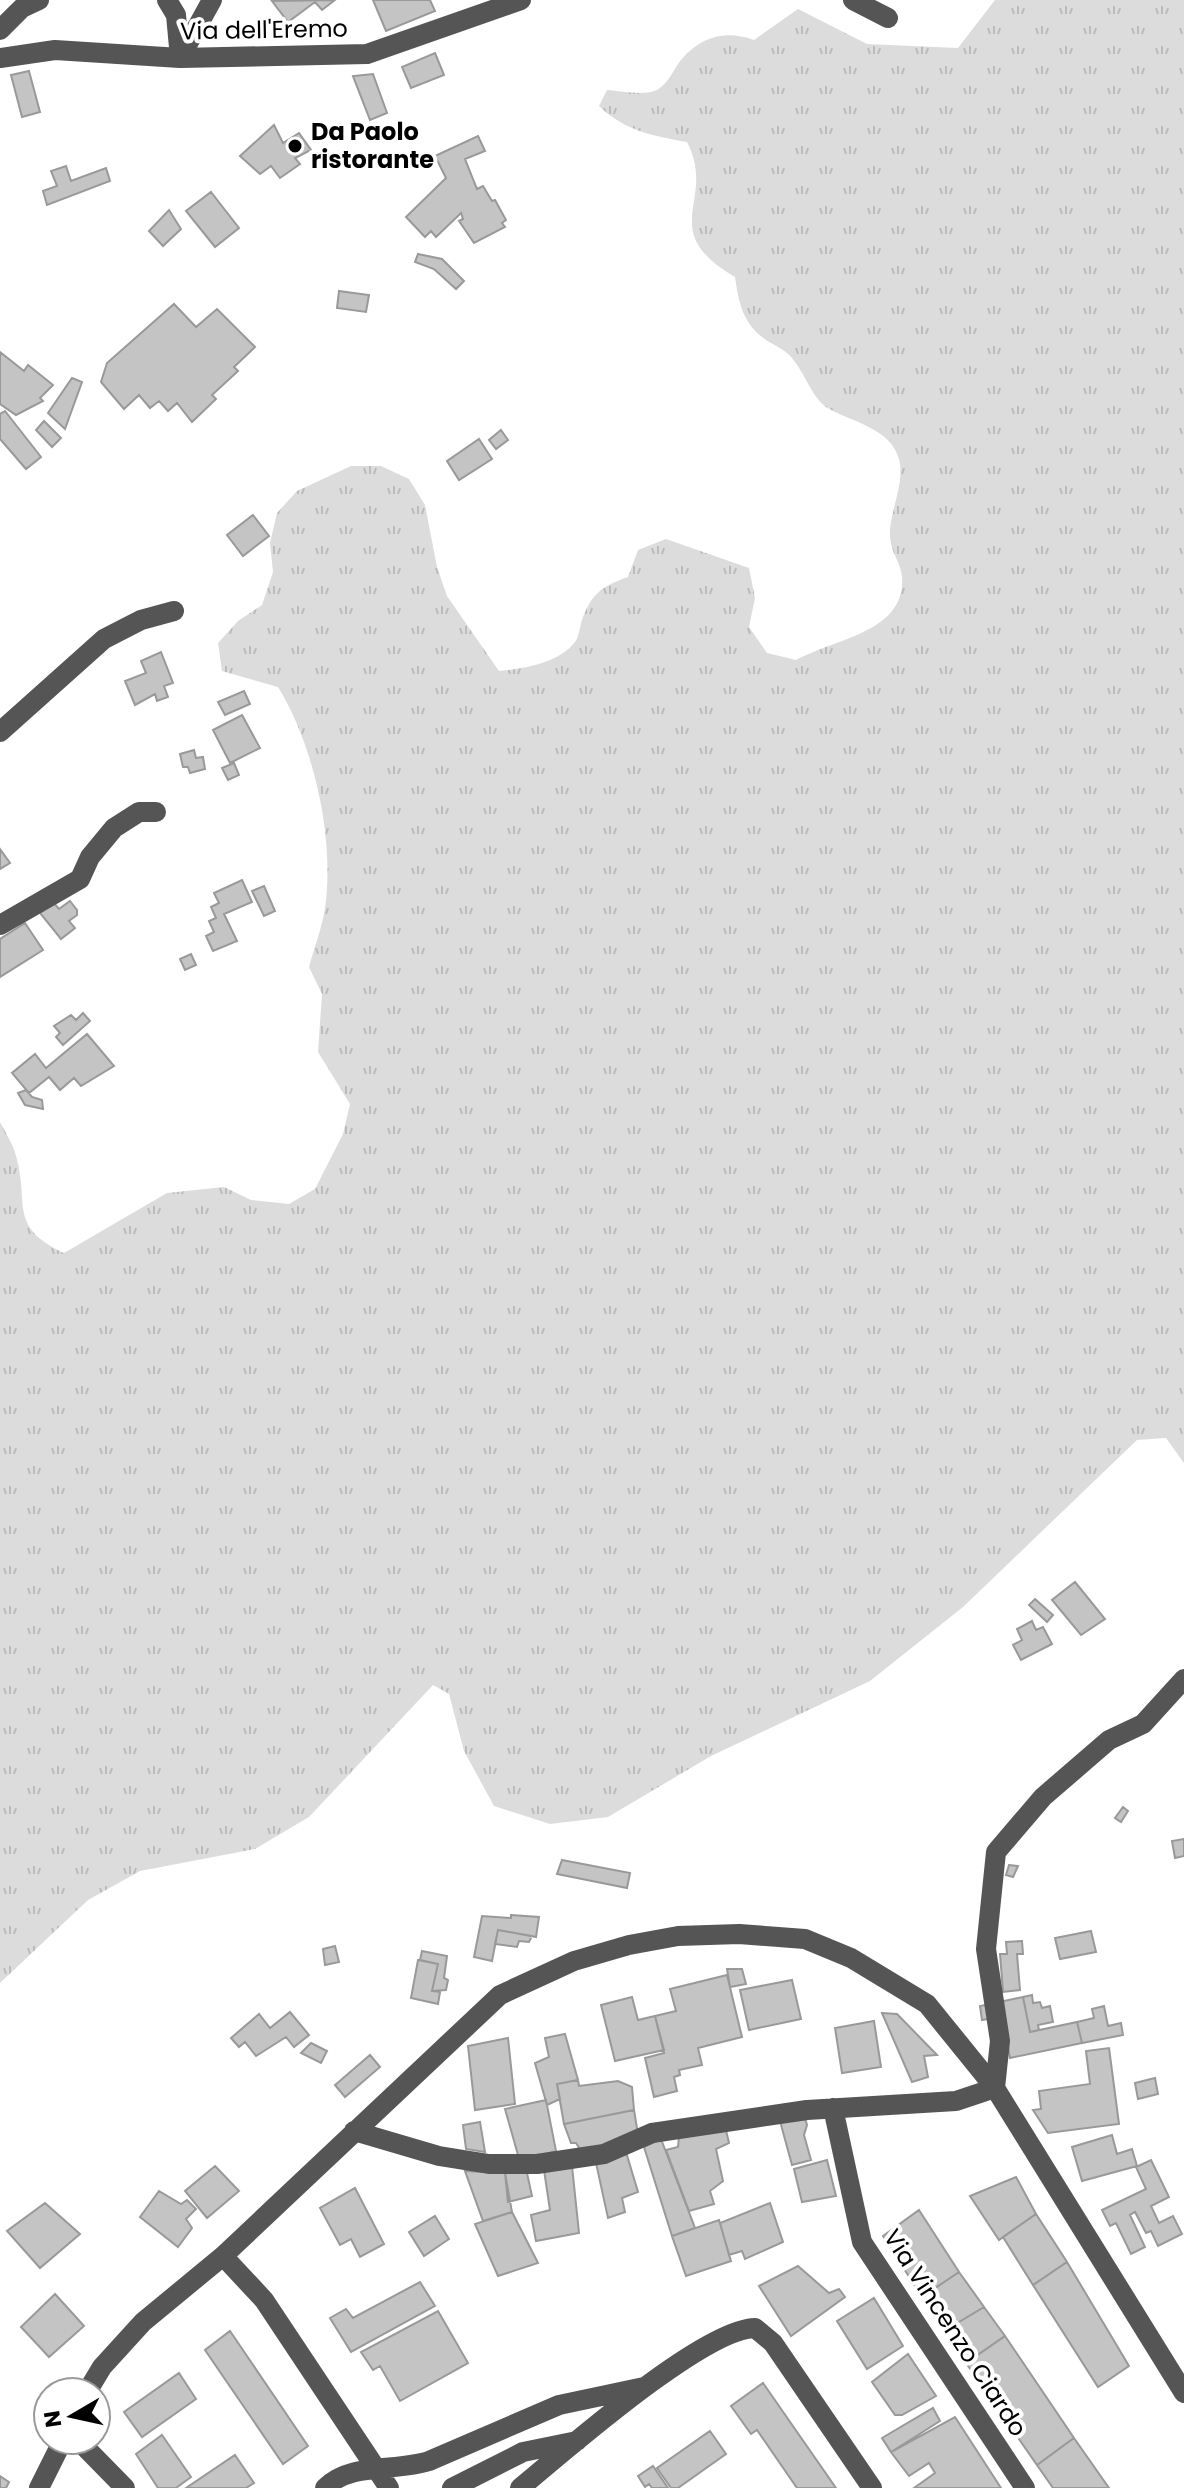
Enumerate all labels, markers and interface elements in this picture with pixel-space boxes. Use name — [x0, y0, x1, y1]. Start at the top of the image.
street label: Via dell'Eremo — [180, 12, 348, 47]
place label: Da Paolo ristorante — [311, 115, 434, 176]
marker: Da Paolo ristorante — [286, 137, 304, 155]
street label: Via Vincenzo Ciardo — [876, 2223, 1035, 2443]
north arrow — [32, 2376, 112, 2456]
text: N — [36, 2408, 69, 2430]

